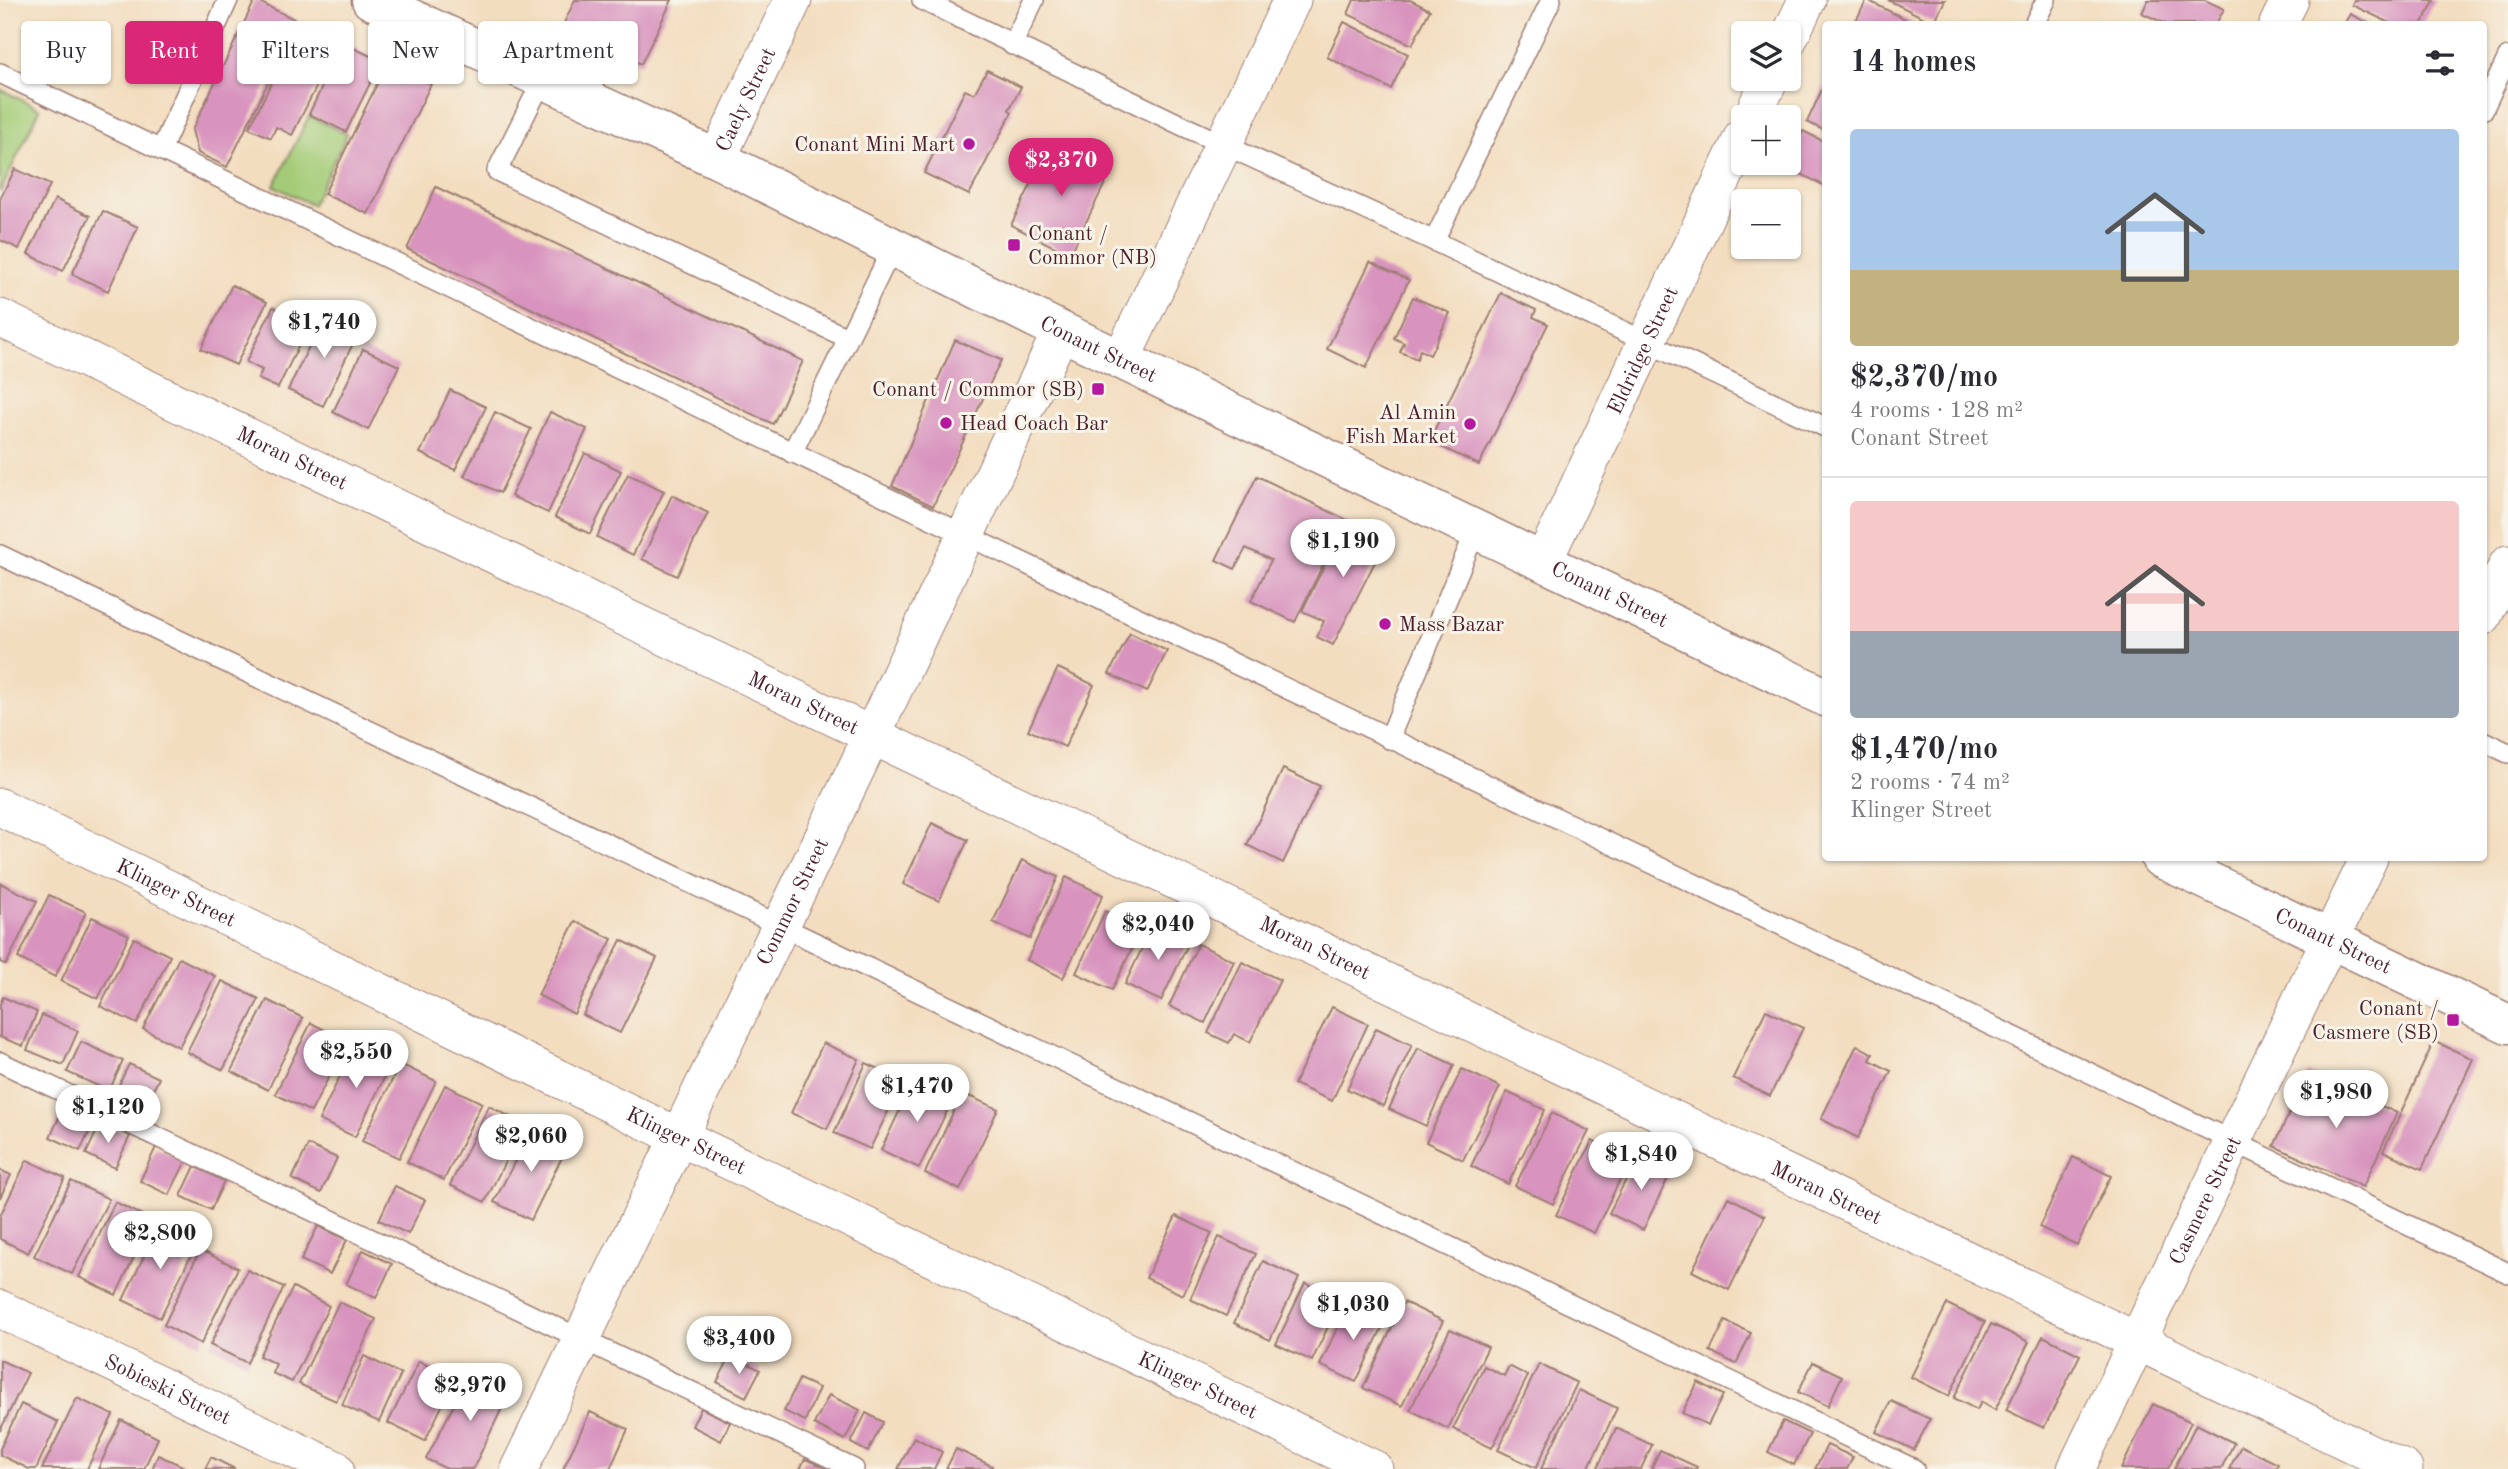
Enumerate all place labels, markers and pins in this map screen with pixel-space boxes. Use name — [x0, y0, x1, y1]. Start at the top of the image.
place label: Conant Mini Mart — [794, 135, 955, 156]
marker: Conant Mini Mart — [961, 136, 977, 152]
pin: $2,370 — [1004, 138, 1118, 198]
place label: Conant / Commor (NB) — [1028, 224, 1157, 269]
marker: Conant / Commor (NB) — [1006, 237, 1022, 253]
pin: $1,740 — [267, 300, 381, 360]
place label: Conant / Commor (SB) — [872, 380, 1084, 401]
marker: Conant / Commor (SB) — [1090, 381, 1106, 397]
place label: Al Amin Fish Market — [1345, 403, 1456, 448]
place label: Head Coach Bar — [960, 414, 1109, 435]
marker: Head Coach Bar — [938, 415, 954, 431]
marker: Al Amin Fish Market — [1462, 416, 1478, 432]
pin: $1,190 — [1286, 520, 1400, 579]
place label: Mass Bazar — [1399, 615, 1505, 636]
marker: Mass Bazar — [1377, 616, 1393, 632]
pin: $2,040 — [1101, 902, 1215, 962]
place label: Conant / Casmere (SB) — [2312, 999, 2439, 1044]
marker: Conant / Casmere (SB) — [2445, 1012, 2461, 1028]
pin: $2,550 — [299, 1030, 413, 1090]
pin: $1,470 — [860, 1064, 974, 1124]
pin: $1,980 — [2279, 1070, 2393, 1130]
pin: $1,120 — [51, 1086, 165, 1145]
pin: $2,060 — [474, 1114, 588, 1174]
pin: $1,840 — [1584, 1132, 1698, 1192]
pin: $2,800 — [103, 1212, 217, 1271]
pin: $1,030 — [1296, 1282, 1410, 1342]
pin: $3,400 — [682, 1316, 796, 1376]
pin: $2,970 — [413, 1364, 527, 1423]

